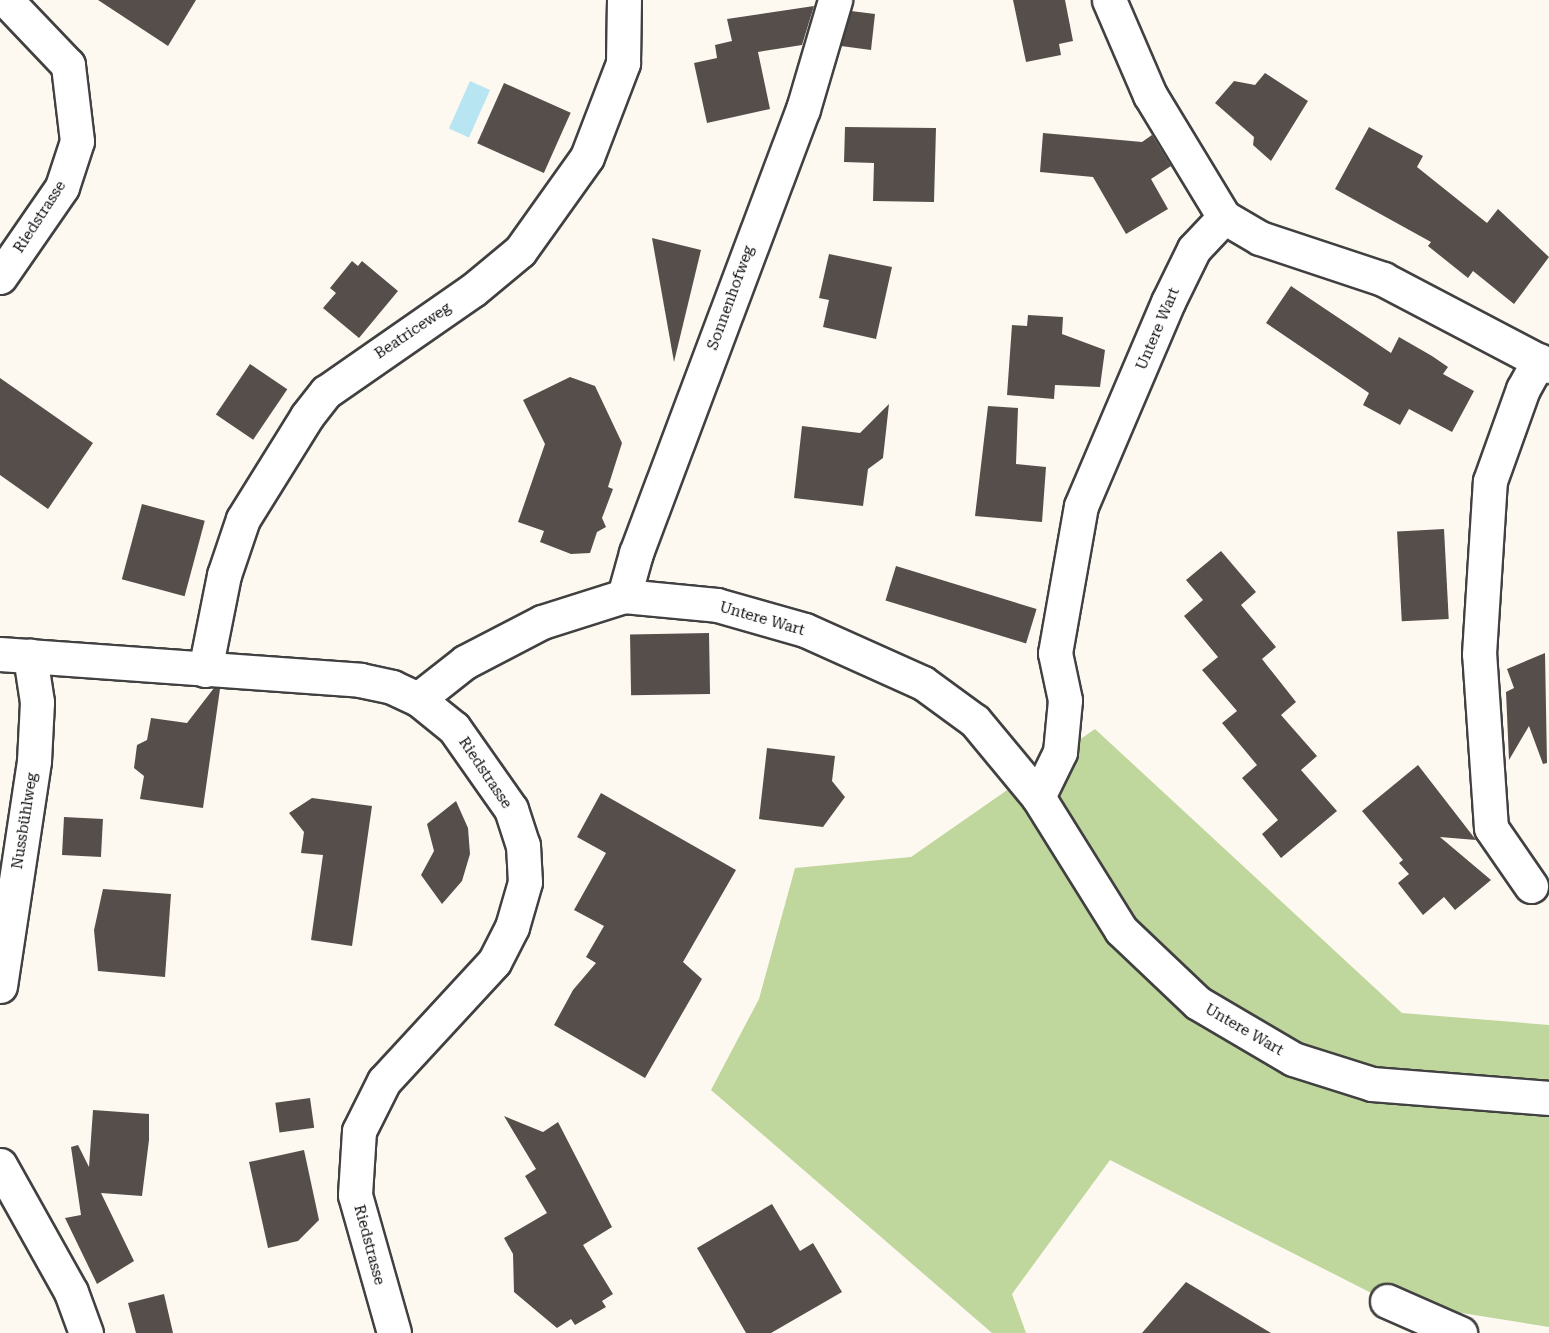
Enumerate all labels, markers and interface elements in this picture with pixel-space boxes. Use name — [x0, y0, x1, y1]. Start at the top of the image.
street label: Riedstrasse — [10, 178, 70, 256]
street label: Sonnenhofweg — [704, 243, 758, 353]
street label: Untere Wart — [1133, 285, 1183, 373]
street label: Beatriceweg — [371, 299, 455, 363]
street label: Untere Wart — [717, 598, 807, 640]
street label: Riedstrasse — [455, 734, 515, 812]
street label: Nussbühlweg — [8, 772, 42, 870]
street label: Untere Wart — [1201, 1000, 1287, 1060]
street label: Riedstrasse — [350, 1203, 388, 1287]

